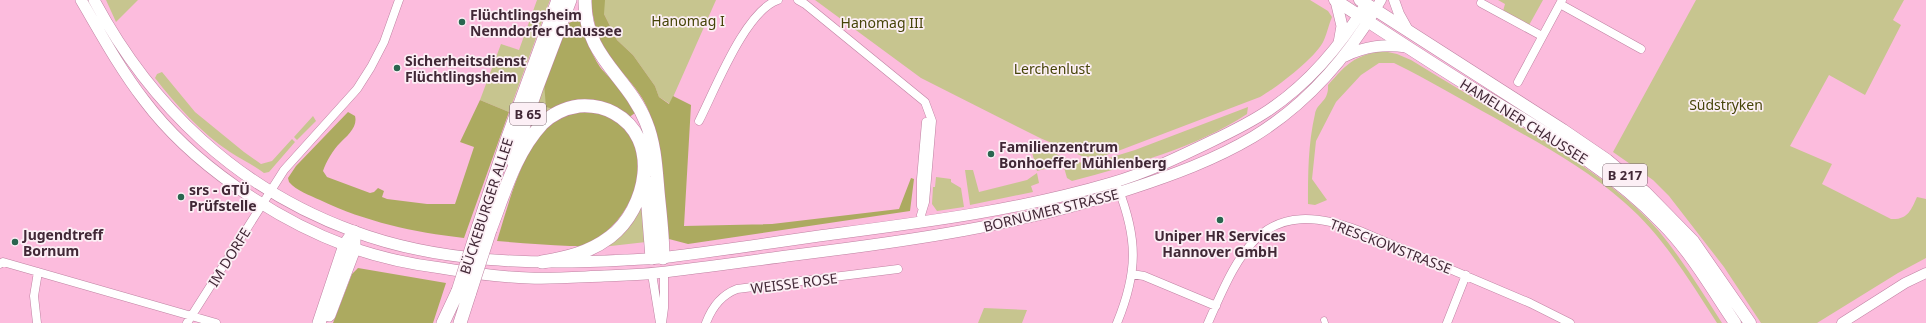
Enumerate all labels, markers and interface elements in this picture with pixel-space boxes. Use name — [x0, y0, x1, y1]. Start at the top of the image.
place label: Flüchtlingsheim Nenndorfer Chaussee — [470, 5, 622, 40]
park label: Hanomag I — [651, 11, 725, 30]
park label: Hanomag III — [841, 13, 924, 32]
marker: Flüchtlingsheim Nenndorfer Chaussee — [457, 17, 467, 27]
place label: Sicherheitsdienst Flüchtlingsheim — [405, 51, 526, 86]
park label: Lerchenlust — [1014, 59, 1090, 78]
marker: Sicherheitsdienst Flüchtlingsheim — [392, 63, 402, 73]
street label: HAMELNER CHAUSSEE — [1457, 74, 1591, 168]
park label: Südstryken — [1689, 95, 1763, 114]
road number: B 65 — [510, 103, 546, 125]
street label: BÜCKEBURGER ALLEE — [455, 135, 517, 277]
place label: Familienzentrum Bonhoeffer Mühlenberg — [999, 137, 1167, 172]
marker: Familienzentrum Bonhoeffer Mühlenberg — [986, 149, 996, 159]
road number: B 217 — [1603, 164, 1647, 186]
place label: srs - GTÜ Prüfstelle — [189, 180, 257, 215]
street label: BORNUMER STRASSE — [981, 184, 1121, 236]
marker: srs - GTÜ Prüfstelle — [176, 192, 186, 202]
street label: TRESCKOWSTRASSE — [1327, 214, 1455, 278]
marker: Uniper HR Services Hannover GmbH — [1215, 215, 1225, 225]
street label: IM DORFE — [203, 224, 255, 290]
place label: Jugendtreff Bornum — [21, 225, 104, 260]
place label: Uniper HR Services Hannover GmbH — [1154, 226, 1286, 261]
marker: Jugendtreff Bornum — [10, 237, 20, 247]
street label: WEISSE ROSE — [749, 268, 839, 298]

